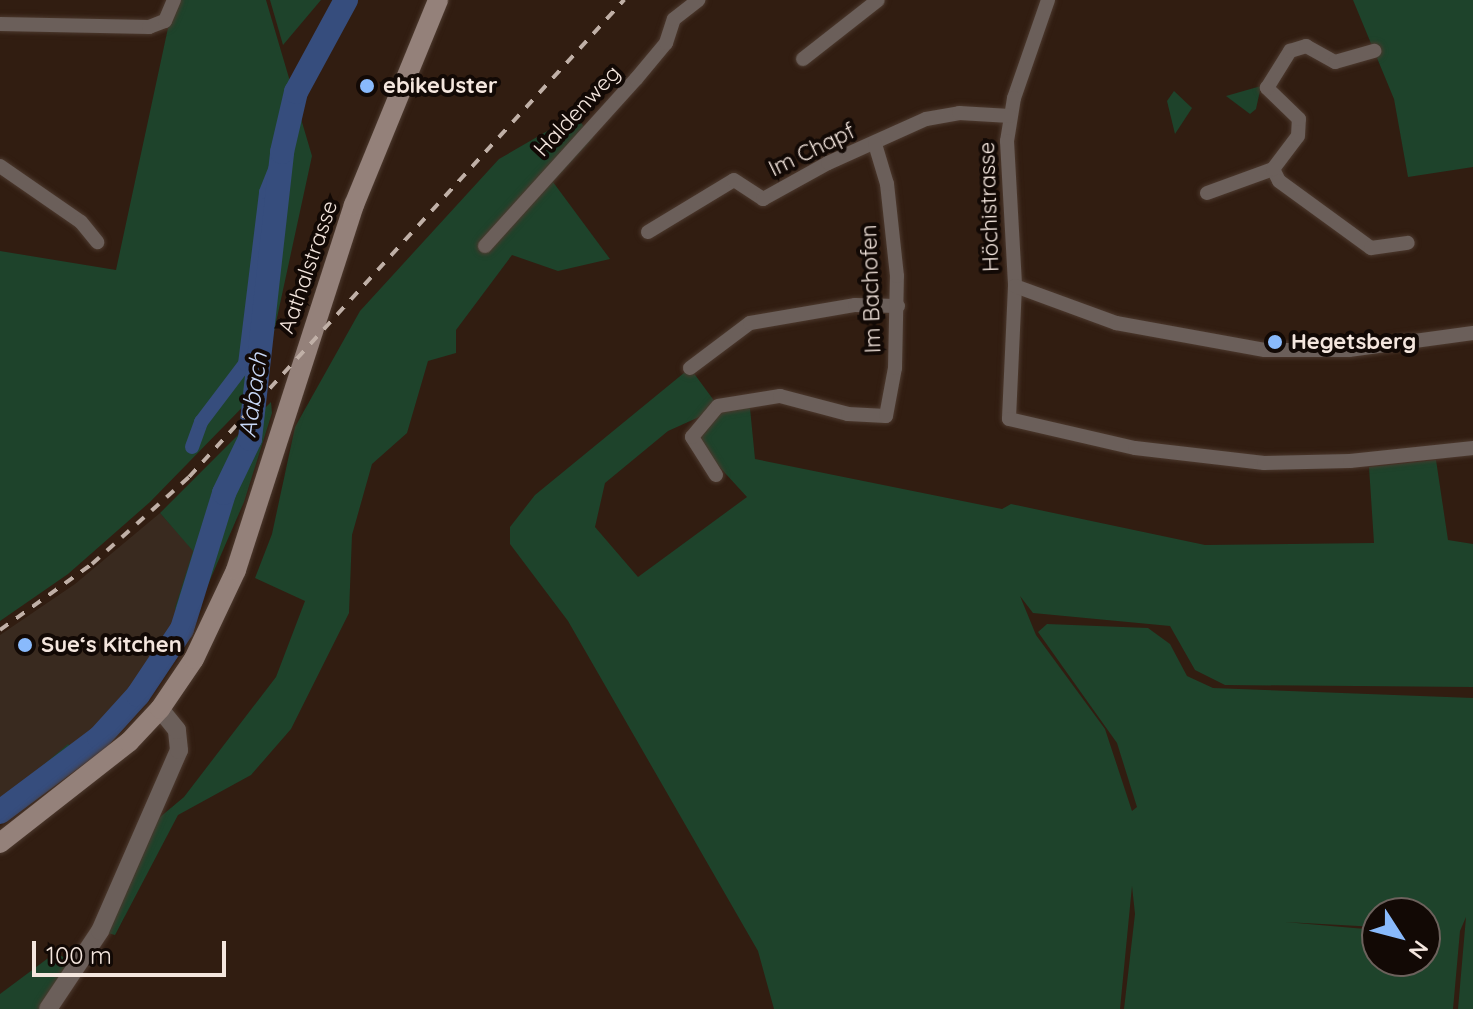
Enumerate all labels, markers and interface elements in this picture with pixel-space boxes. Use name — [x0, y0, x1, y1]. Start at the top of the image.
street label: Haldenweg — [528, 60, 626, 162]
place label: ebikeUster — [383, 73, 498, 99]
marker: ebikeUster — [358, 77, 376, 95]
street label: Im Chapf — [764, 118, 860, 182]
street label: Höchistrasse — [974, 142, 1004, 272]
street label: Aathalstrasse — [273, 197, 343, 337]
street label: Im Bachofen — [856, 224, 886, 354]
place label: Hegetsberg — [1291, 329, 1416, 355]
marker: Hegetsberg — [1266, 333, 1284, 351]
water label: Aabach — [233, 351, 273, 439]
place label: Sue‘s Kitchen — [41, 632, 182, 658]
marker: Sue‘s Kitchen — [16, 636, 34, 654]
north arrow — [1361, 897, 1441, 977]
scale bar — [36, 925, 230, 975]
text: N — [1403, 935, 1435, 965]
text: 100 m — [46, 940, 112, 970]

